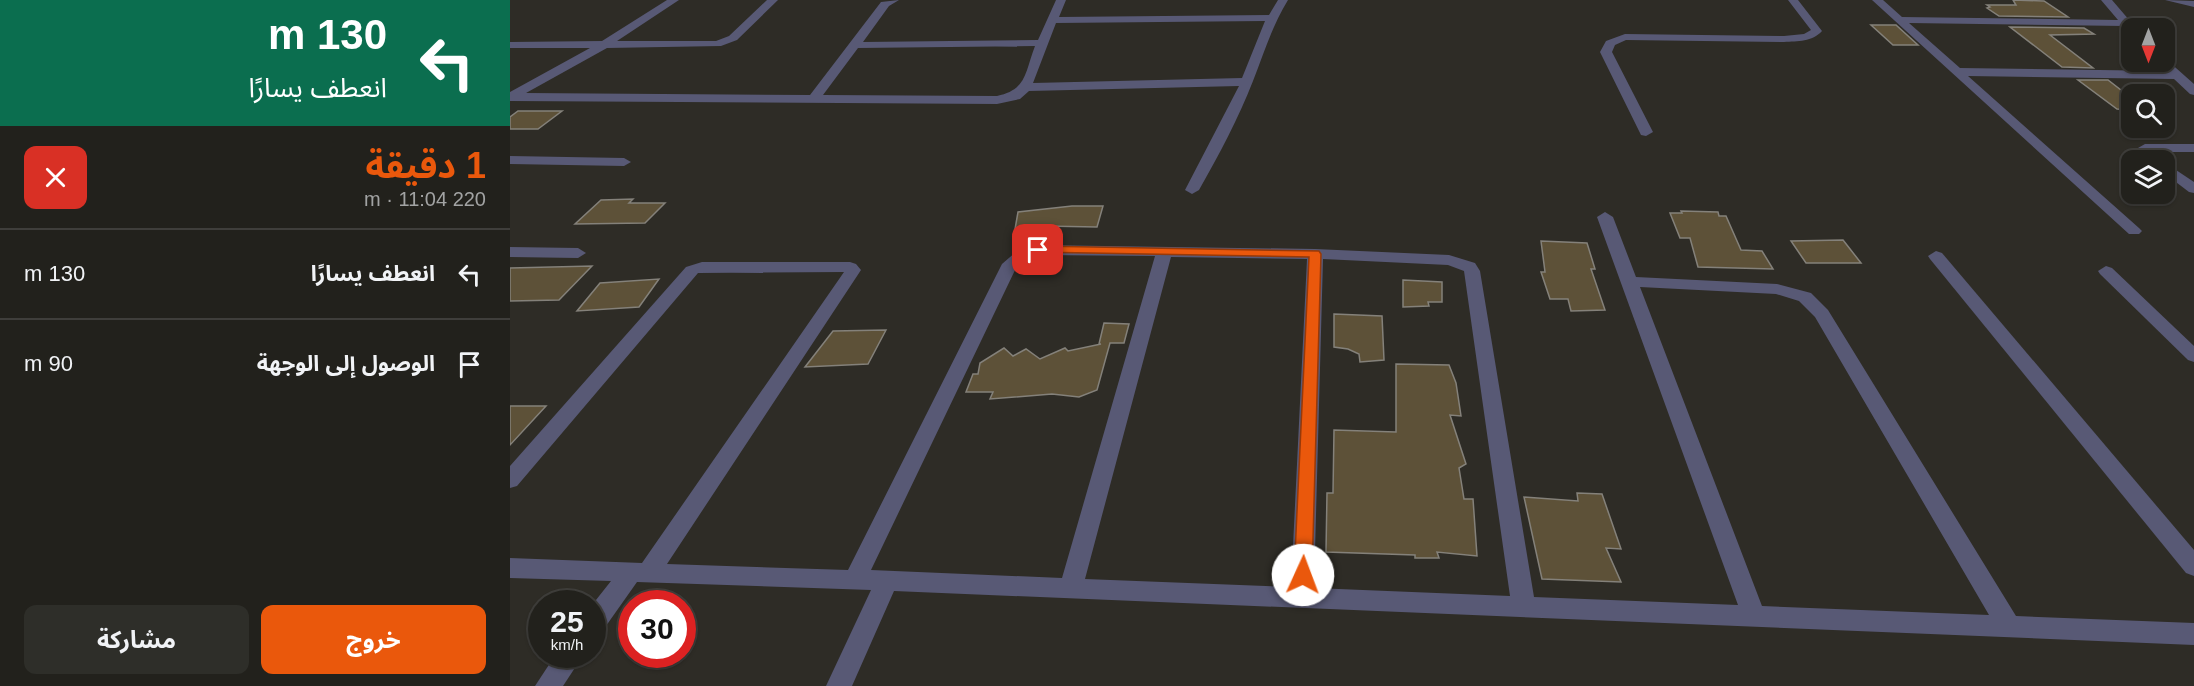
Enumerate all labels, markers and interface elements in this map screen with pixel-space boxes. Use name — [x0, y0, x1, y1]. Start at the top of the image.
text: 130 m — [268, 11, 387, 58]
north arrow — [2121, 18, 2175, 72]
map controls — [2121, 18, 2175, 204]
icon: left — [408, 24, 486, 102]
text: انعطف يسارًا — [248, 73, 387, 103]
button: search — [2121, 84, 2175, 138]
text: 1 دقيقة — [365, 145, 486, 186]
button: close — [24, 146, 87, 209]
button: layers — [2121, 150, 2175, 204]
text: 220 m · 11:04 — [364, 188, 486, 210]
pin — [1012, 224, 1063, 275]
icon: arrive — [1021, 233, 1054, 266]
icon: left — [453, 258, 486, 291]
text: 130 m — [24, 261, 85, 286]
text: انعطف يسارًا — [311, 261, 435, 286]
icon: arrive — [453, 348, 486, 381]
text: 90 m — [24, 351, 73, 376]
text: الوصول إلى الوجهة — [257, 351, 435, 376]
position arrow — [1271, 543, 1335, 607]
speed limit sign: 30 — [618, 590, 696, 668]
button: مشاركة — [24, 605, 249, 674]
button: خروج — [261, 605, 486, 674]
text: 25 — [550, 605, 584, 638]
text: km/h — [551, 636, 583, 653]

